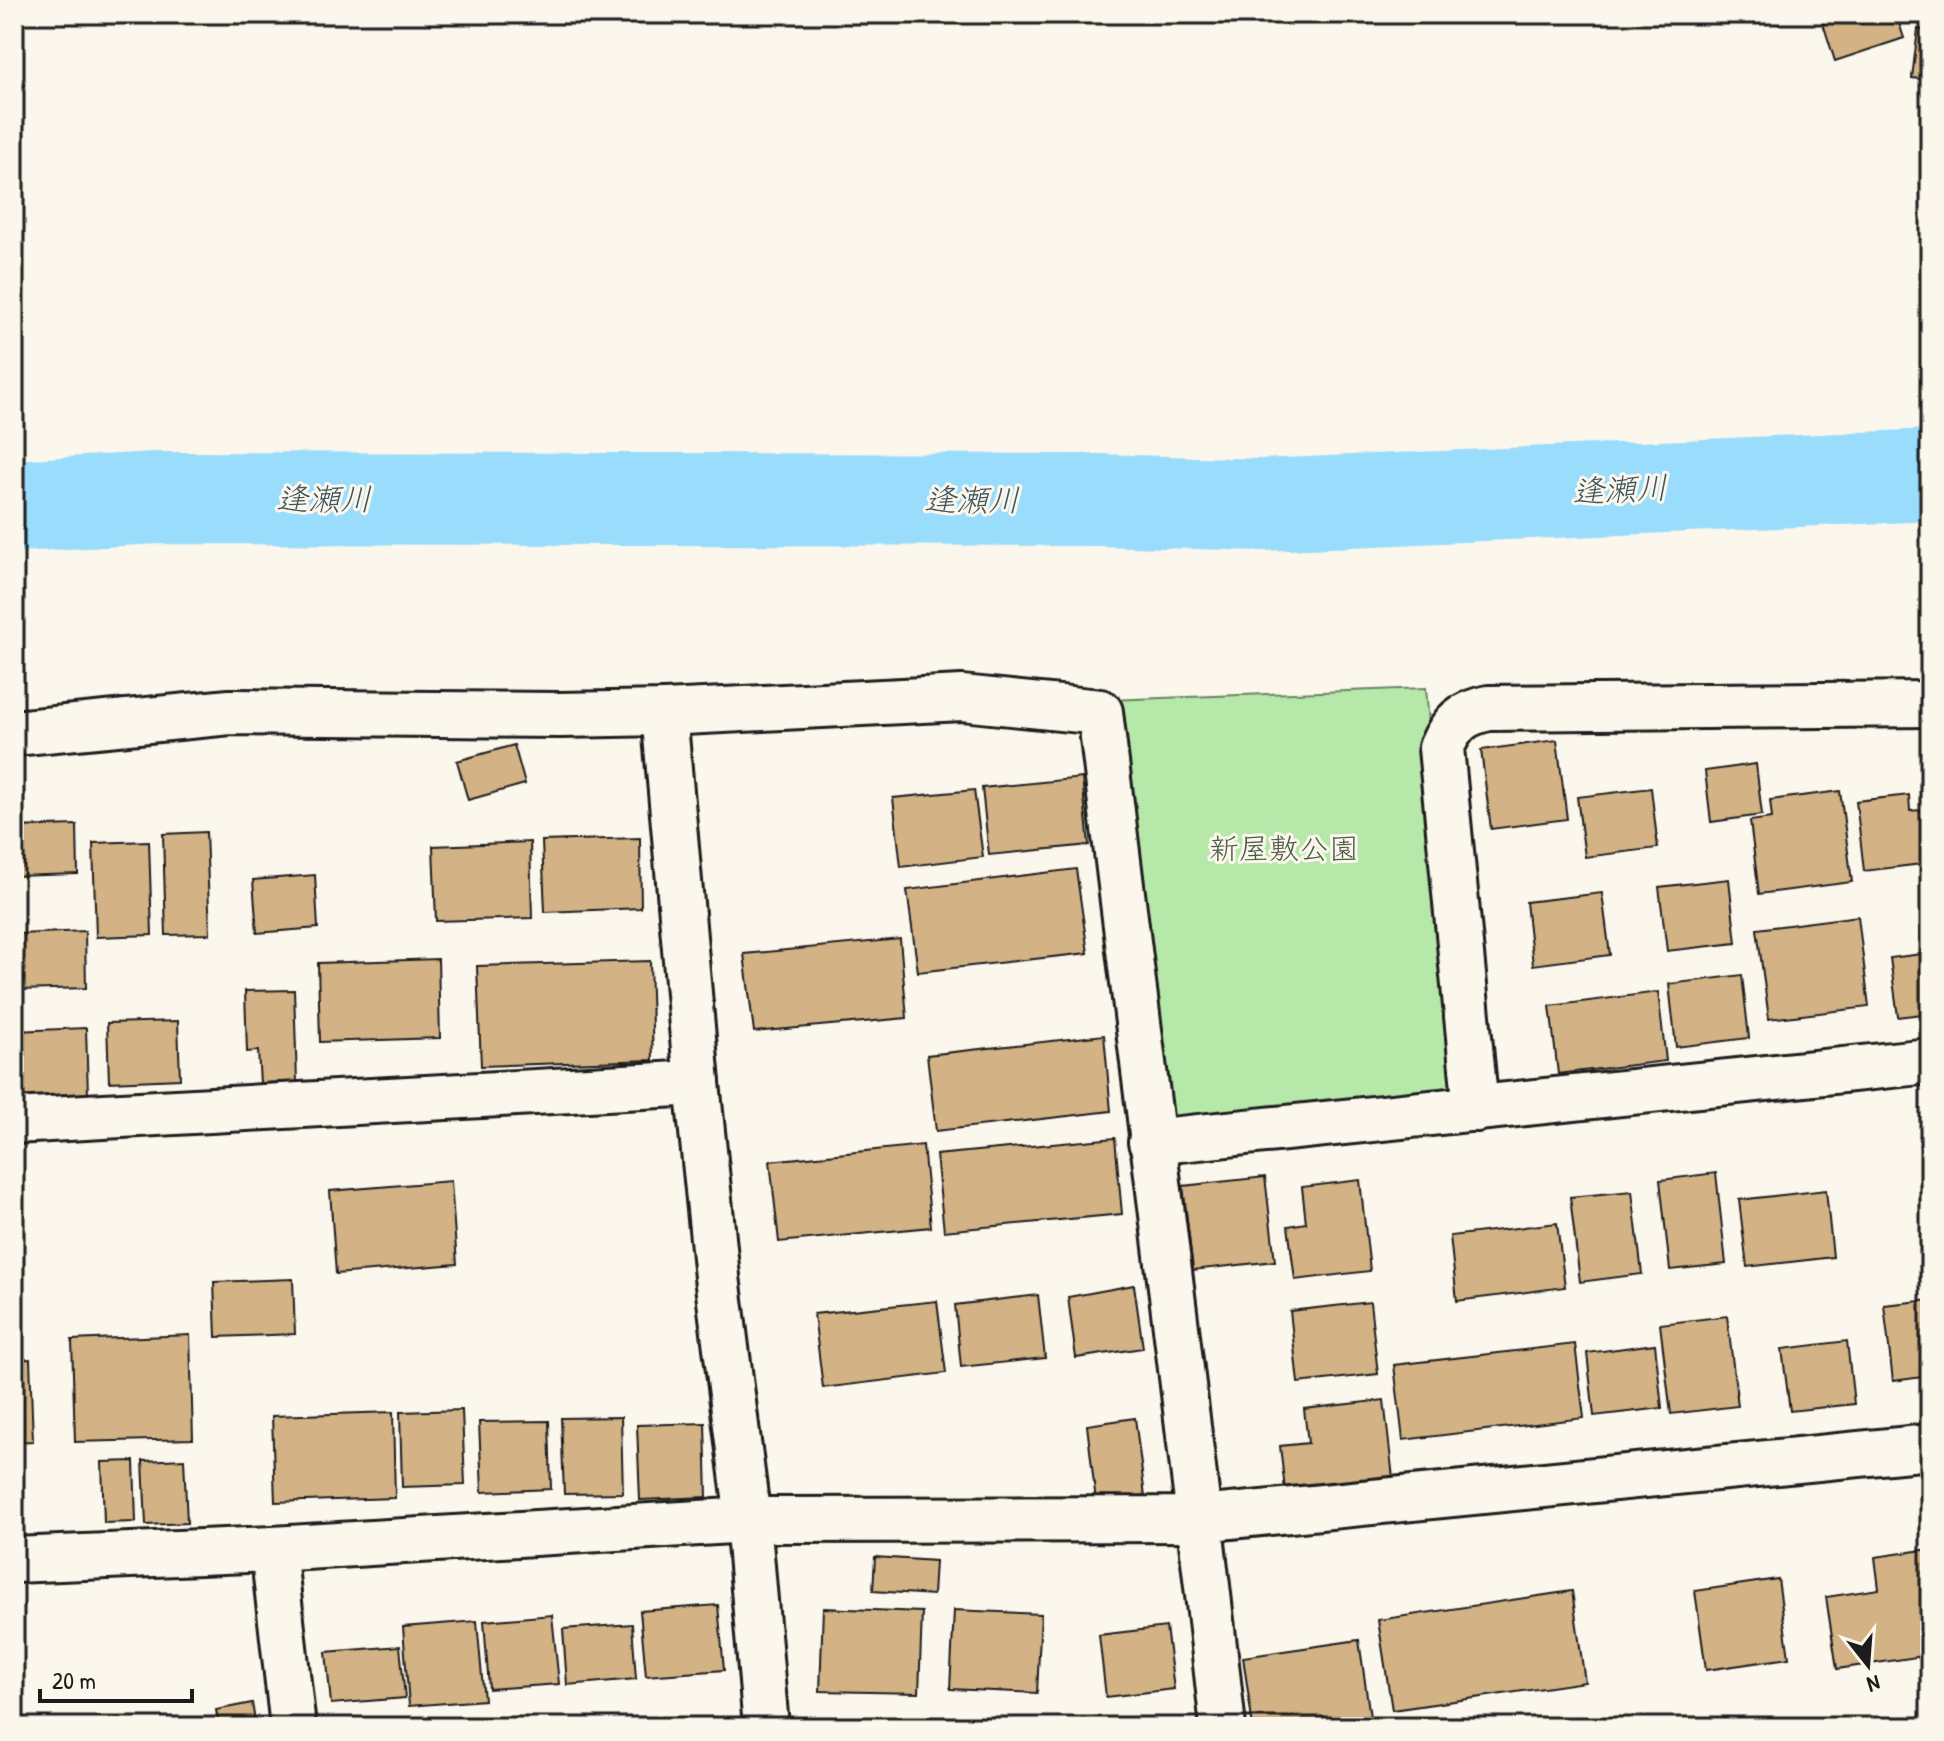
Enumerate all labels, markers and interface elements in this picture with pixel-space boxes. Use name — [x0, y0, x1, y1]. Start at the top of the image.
water label: 逢瀬川 — [1571, 465, 1669, 513]
water label: 逢瀬川 — [276, 477, 372, 520]
water label: 逢瀬川 — [924, 478, 1020, 521]
park label: 新屋敷公園 — [1209, 828, 1359, 868]
north arrow — [1828, 1625, 1908, 1705]
scale bar — [40, 1653, 192, 1703]
text: 20 m — [52, 1664, 96, 1696]
text: N — [1864, 1668, 1884, 1700]

